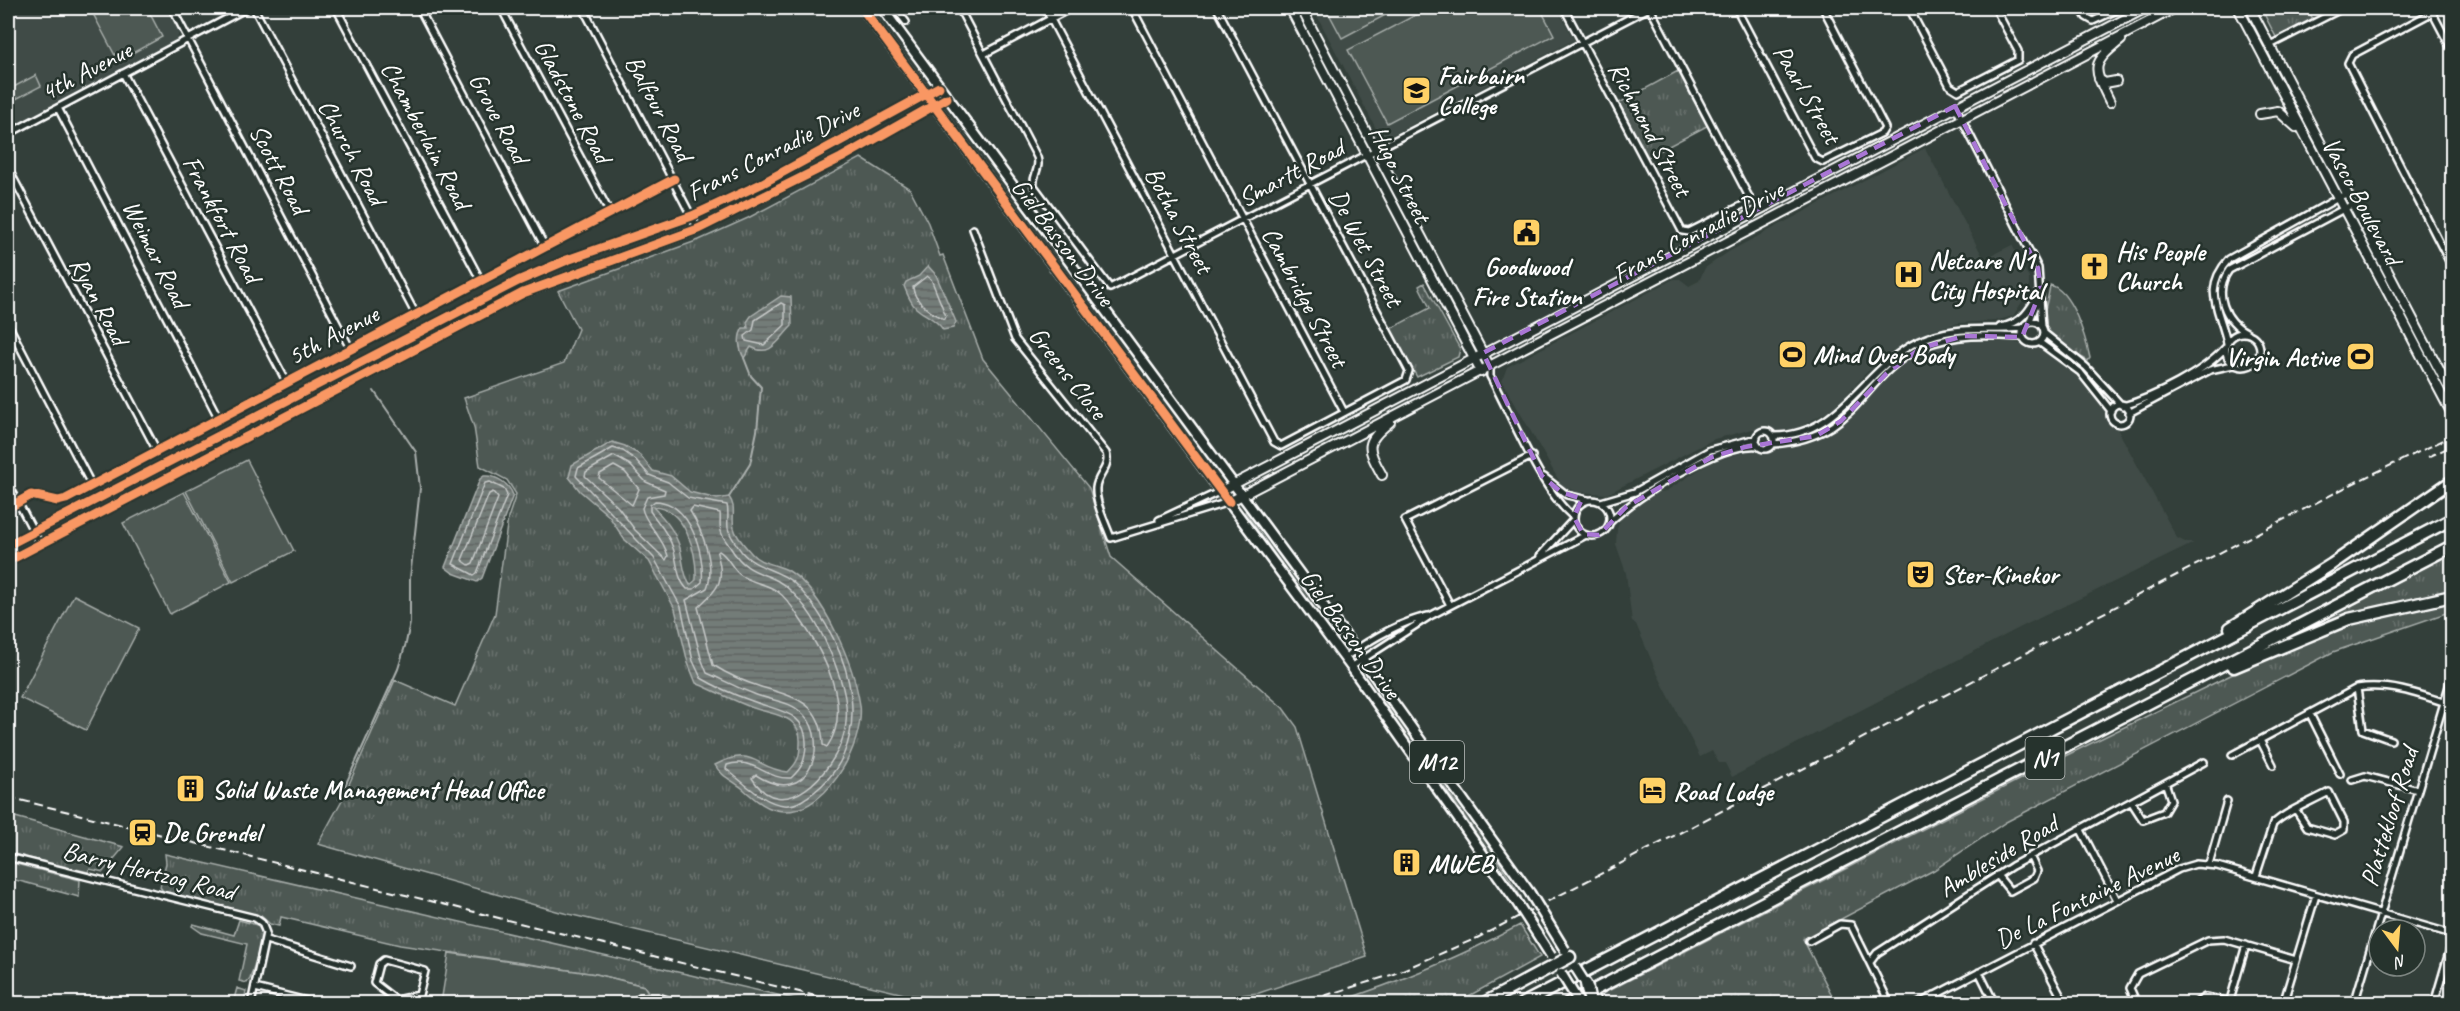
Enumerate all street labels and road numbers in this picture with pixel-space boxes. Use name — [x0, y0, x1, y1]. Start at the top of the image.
street label: 4th Avenue — [35, 33, 139, 109]
street label: Gladstone Road — [527, 33, 621, 172]
street label: Paarl Street — [1765, 39, 1850, 152]
street label: Balfour Road — [617, 50, 702, 170]
street label: Chamberlain Road — [373, 56, 480, 218]
street label: Richmond Street — [1601, 56, 1700, 204]
street label: Grove Road — [461, 67, 538, 172]
street label: Frans Conradie Drive — [681, 92, 867, 209]
street label: Church Road — [310, 93, 395, 214]
street label: Scott Road — [242, 118, 318, 223]
street label: Hugo Street — [1361, 120, 1440, 230]
street label: Smartt Road — [1232, 130, 1353, 215]
street label: Vasco Boulevard — [2315, 131, 2411, 274]
street label: Frankfort Road — [175, 150, 271, 291]
street label: Botha Street — [1137, 161, 1222, 281]
street label: Giel Basson Drive — [1004, 171, 1123, 314]
street label: Frans Conradie Drive — [1607, 172, 1791, 291]
street label: De Wet Street — [1321, 184, 1412, 314]
street label: Weimar Road — [115, 195, 199, 317]
street label: Cambridge Street — [1254, 221, 1357, 375]
street label: Ryan Road — [62, 251, 138, 354]
street label: 5th Avenue — [282, 297, 386, 373]
street label: Greens Close — [1021, 320, 1116, 428]
street label: Giel Basson Drive — [1293, 563, 1410, 706]
road number: N1 — [2026, 737, 2064, 779]
street label: Plattekloof Road — [2352, 740, 2427, 890]
road number: M12 — [1410, 741, 1464, 783]
street label: Ambleside Road — [1932, 805, 2067, 905]
street label: Barry Hertzog Road — [59, 834, 242, 909]
street label: De La Fontaine Avenue — [1990, 837, 2186, 956]

